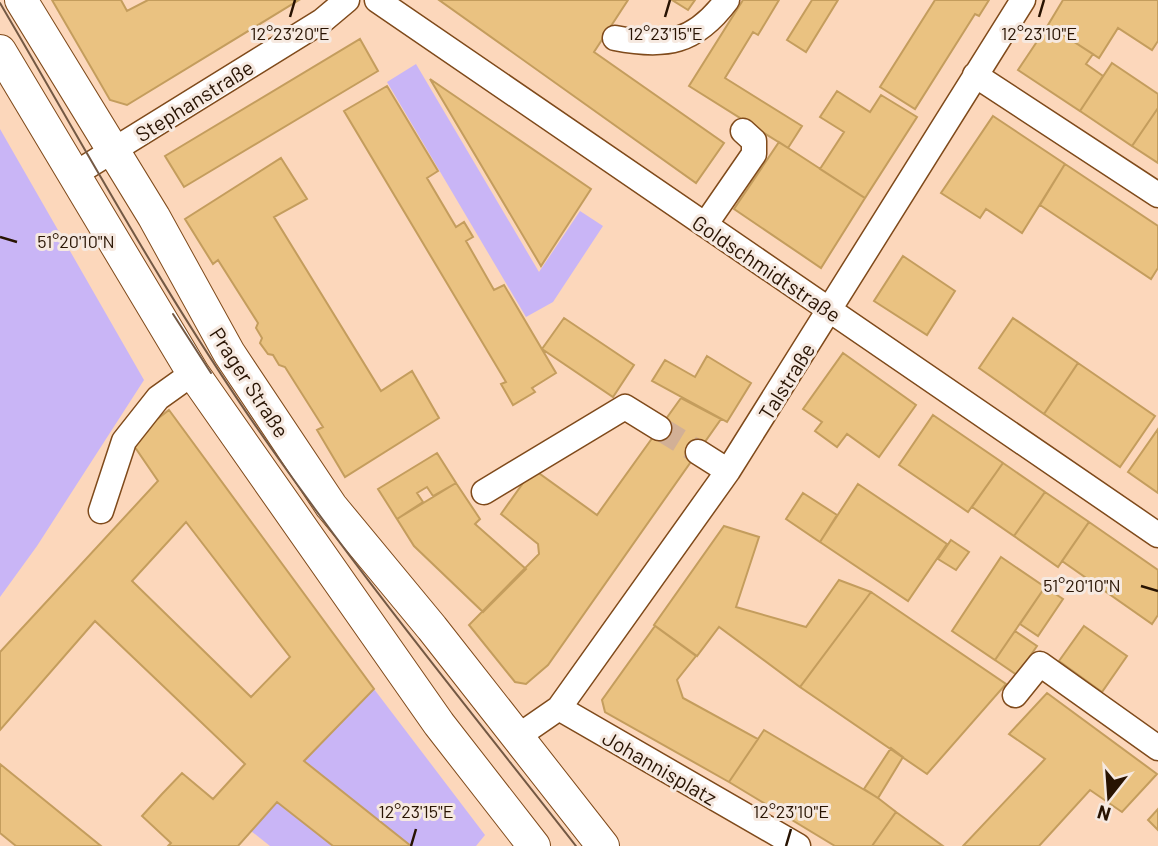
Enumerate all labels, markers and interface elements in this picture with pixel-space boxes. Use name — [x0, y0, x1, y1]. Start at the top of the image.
text: 12°23'20"E — [250, 22, 330, 44]
text: 12°23'15"E — [627, 22, 703, 44]
text: 12°23'10"E — [1001, 22, 1077, 44]
street label: Stephanstraße — [130, 54, 258, 146]
street label: Goldschmidtstraße — [688, 209, 846, 327]
text: 51°20'10"N — [37, 230, 115, 252]
street label: Prager Straße — [205, 322, 295, 442]
street label: Talstraße — [753, 338, 819, 424]
text: 51°20'10"N — [1043, 574, 1121, 596]
street label: Johannisplatz — [598, 724, 722, 810]
north arrow — [1074, 762, 1144, 832]
text: 12°23'15"E — [378, 800, 454, 822]
text: 12°23'10"E — [753, 800, 829, 822]
text: N — [1094, 801, 1113, 827]

